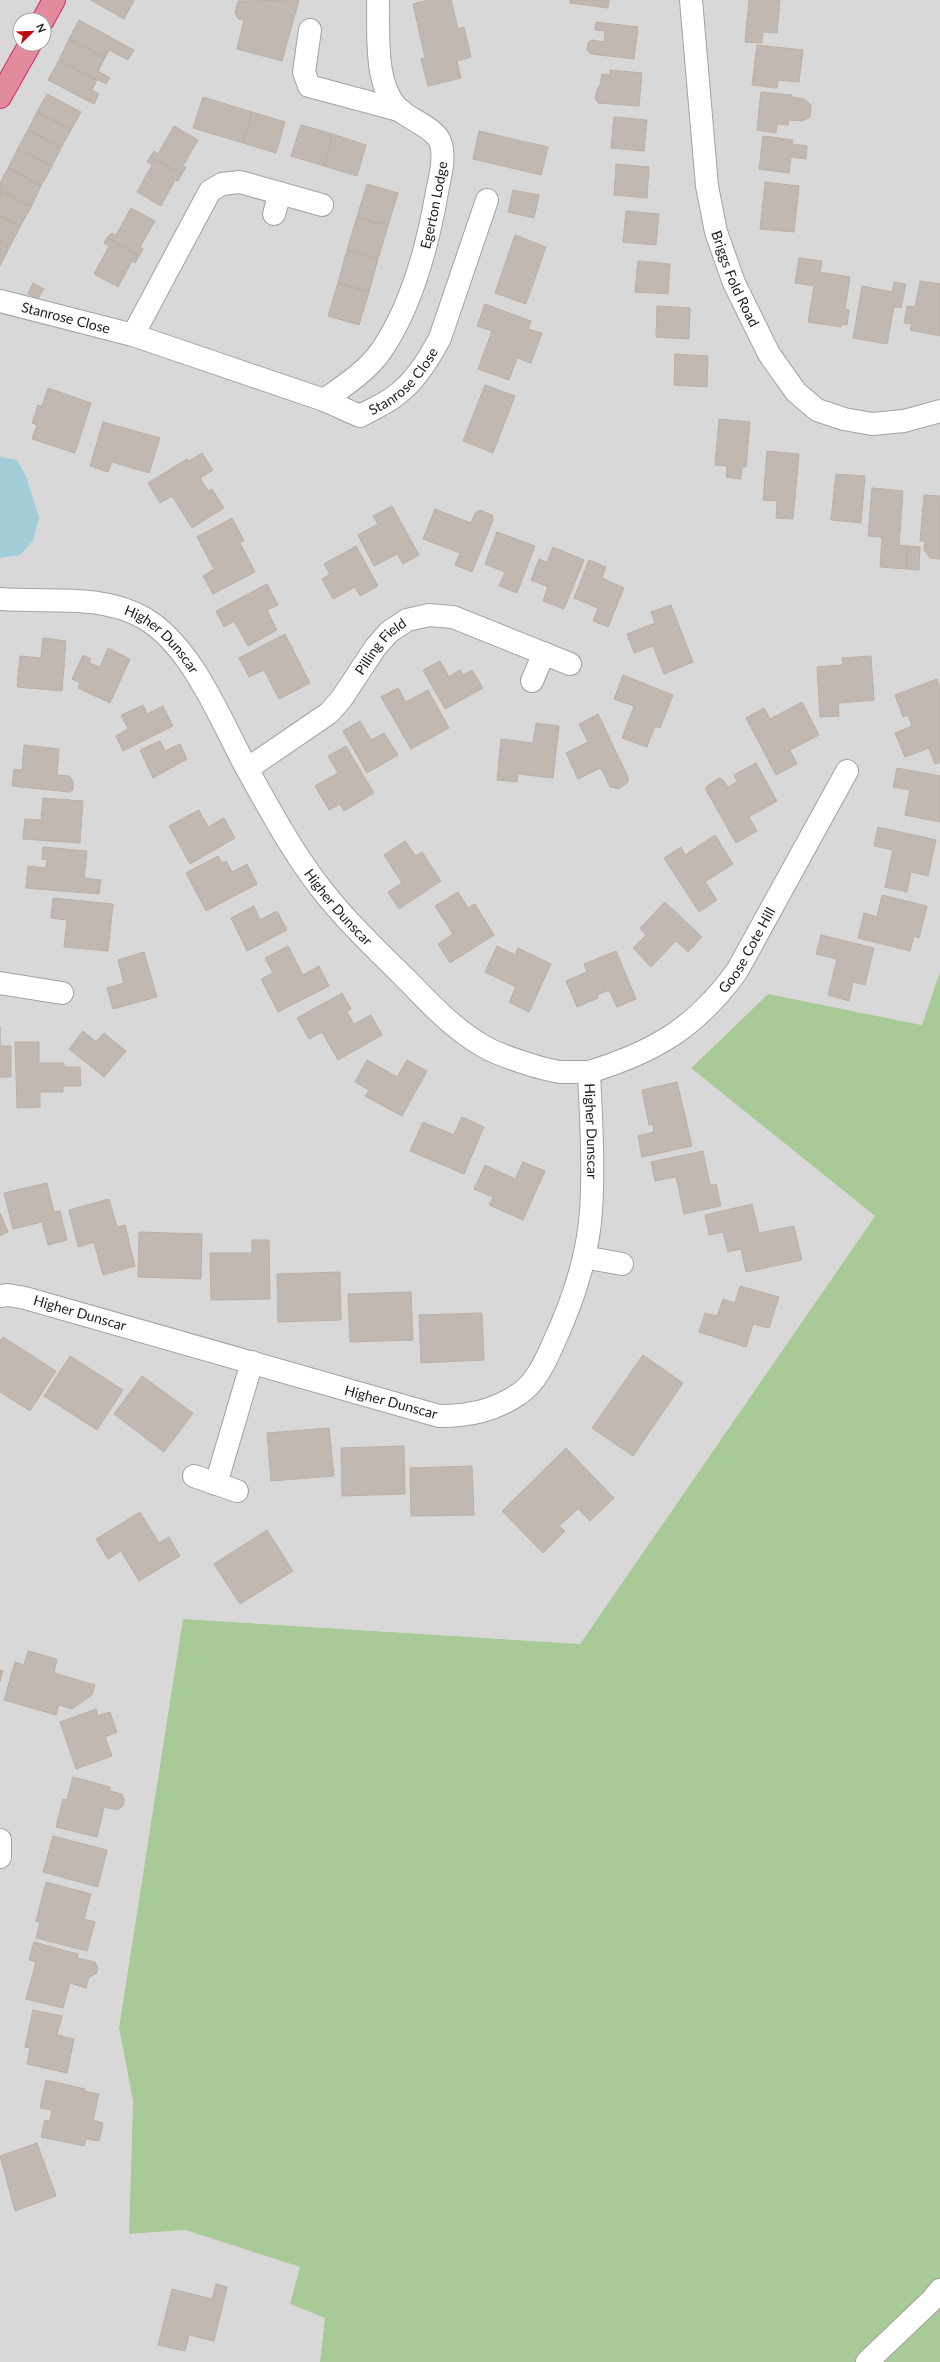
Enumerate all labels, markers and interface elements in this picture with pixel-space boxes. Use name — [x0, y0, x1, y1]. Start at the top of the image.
north arrow — [12, 12, 52, 52]
text: N — [34, 21, 49, 34]
street label: Egerton Lodge — [416, 160, 450, 250]
street label: Briggs Fold Road — [708, 228, 763, 329]
street label: Stanrose Close — [20, 298, 112, 337]
street label: Stanrose Close — [366, 344, 441, 418]
street label: Higher Dunscar — [122, 601, 203, 676]
street label: Pilling Field — [351, 614, 409, 678]
street label: Higher Dunscar — [301, 865, 376, 949]
street label: Goose Cote Hill — [714, 904, 778, 996]
street label: Higher Dunscar — [582, 1083, 601, 1179]
street label: Higher Dunscar — [32, 1291, 129, 1334]
street label: Higher Dunscar — [343, 1381, 440, 1422]

